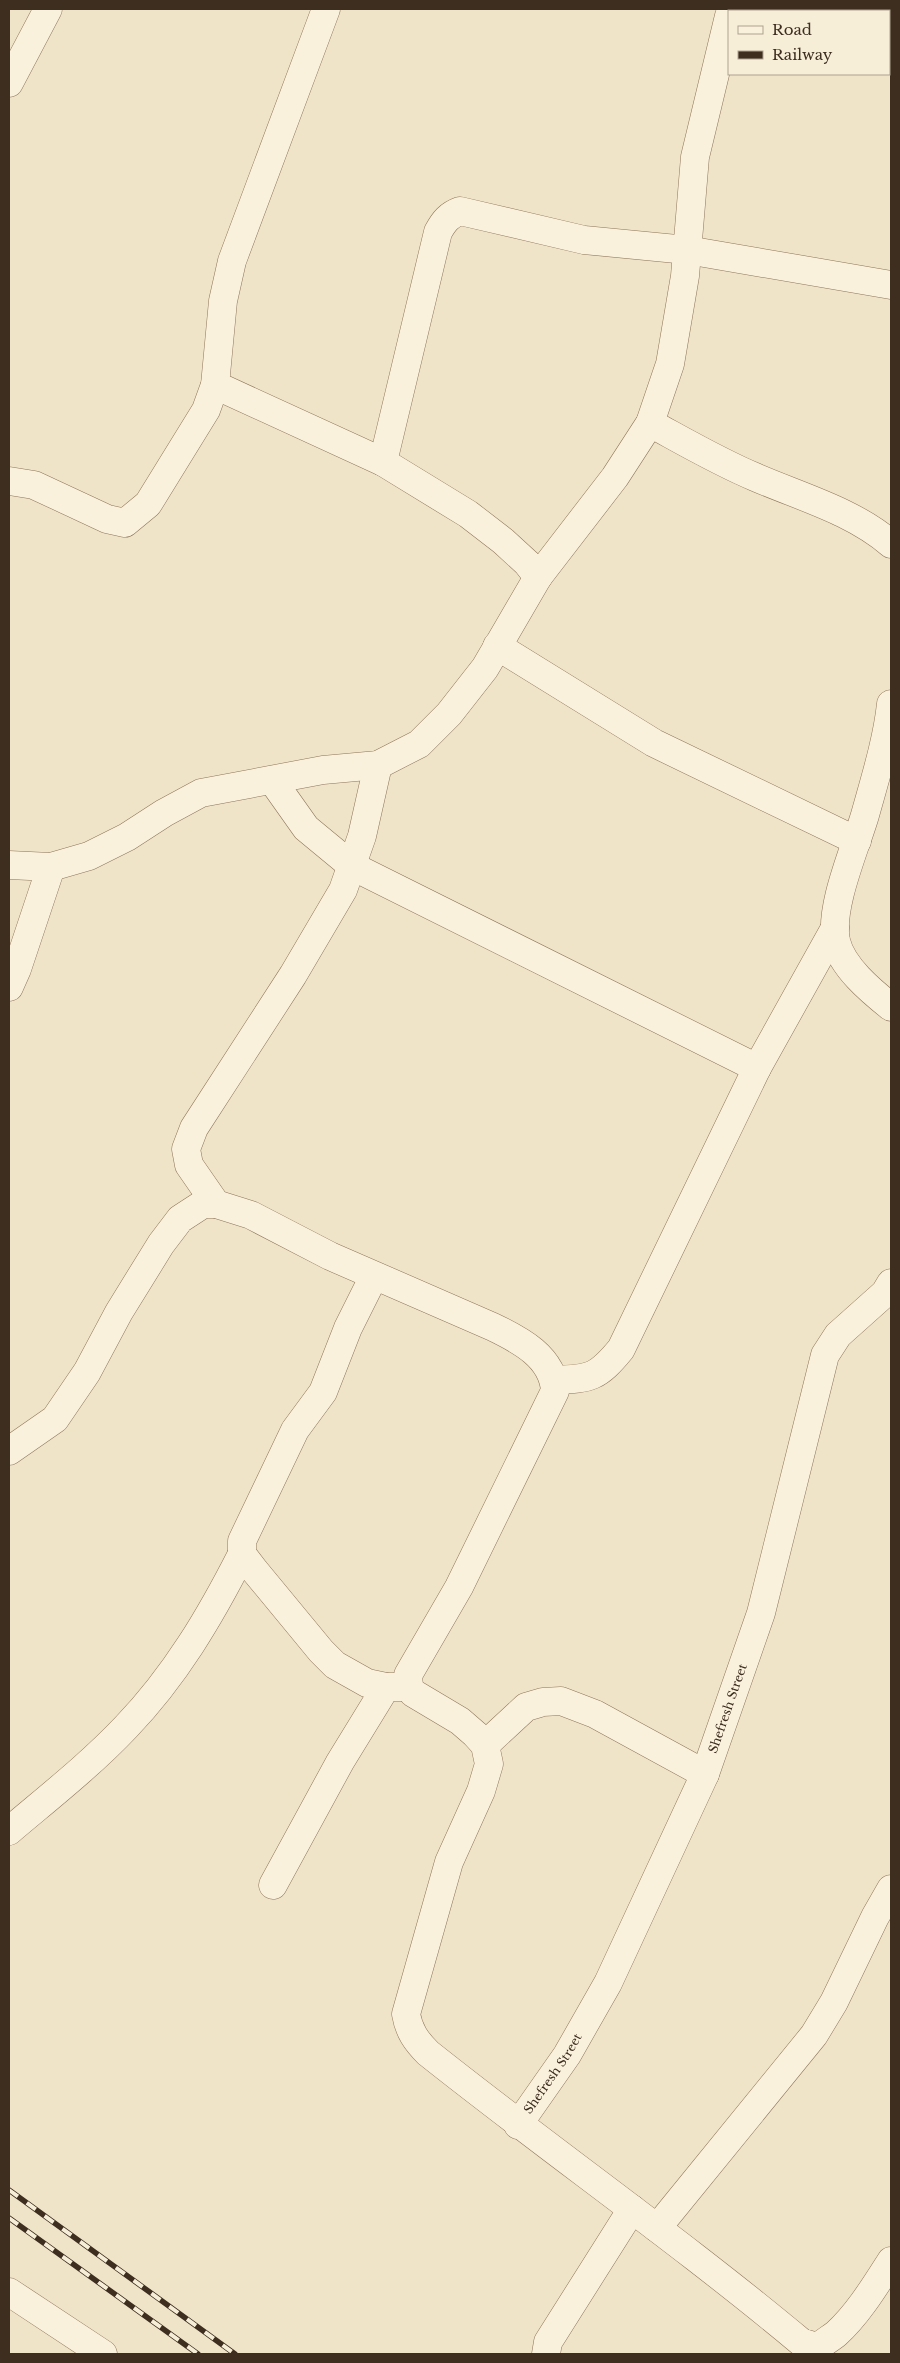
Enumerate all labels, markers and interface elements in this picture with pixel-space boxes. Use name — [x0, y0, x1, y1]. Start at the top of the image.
legend — [728, 10, 890, 75]
text: Road — [772, 20, 812, 39]
text: Railway — [772, 45, 833, 64]
street label: Shefresh Street — [705, 1661, 750, 1755]
street label: Shefresh Street — [520, 2030, 585, 2117]

